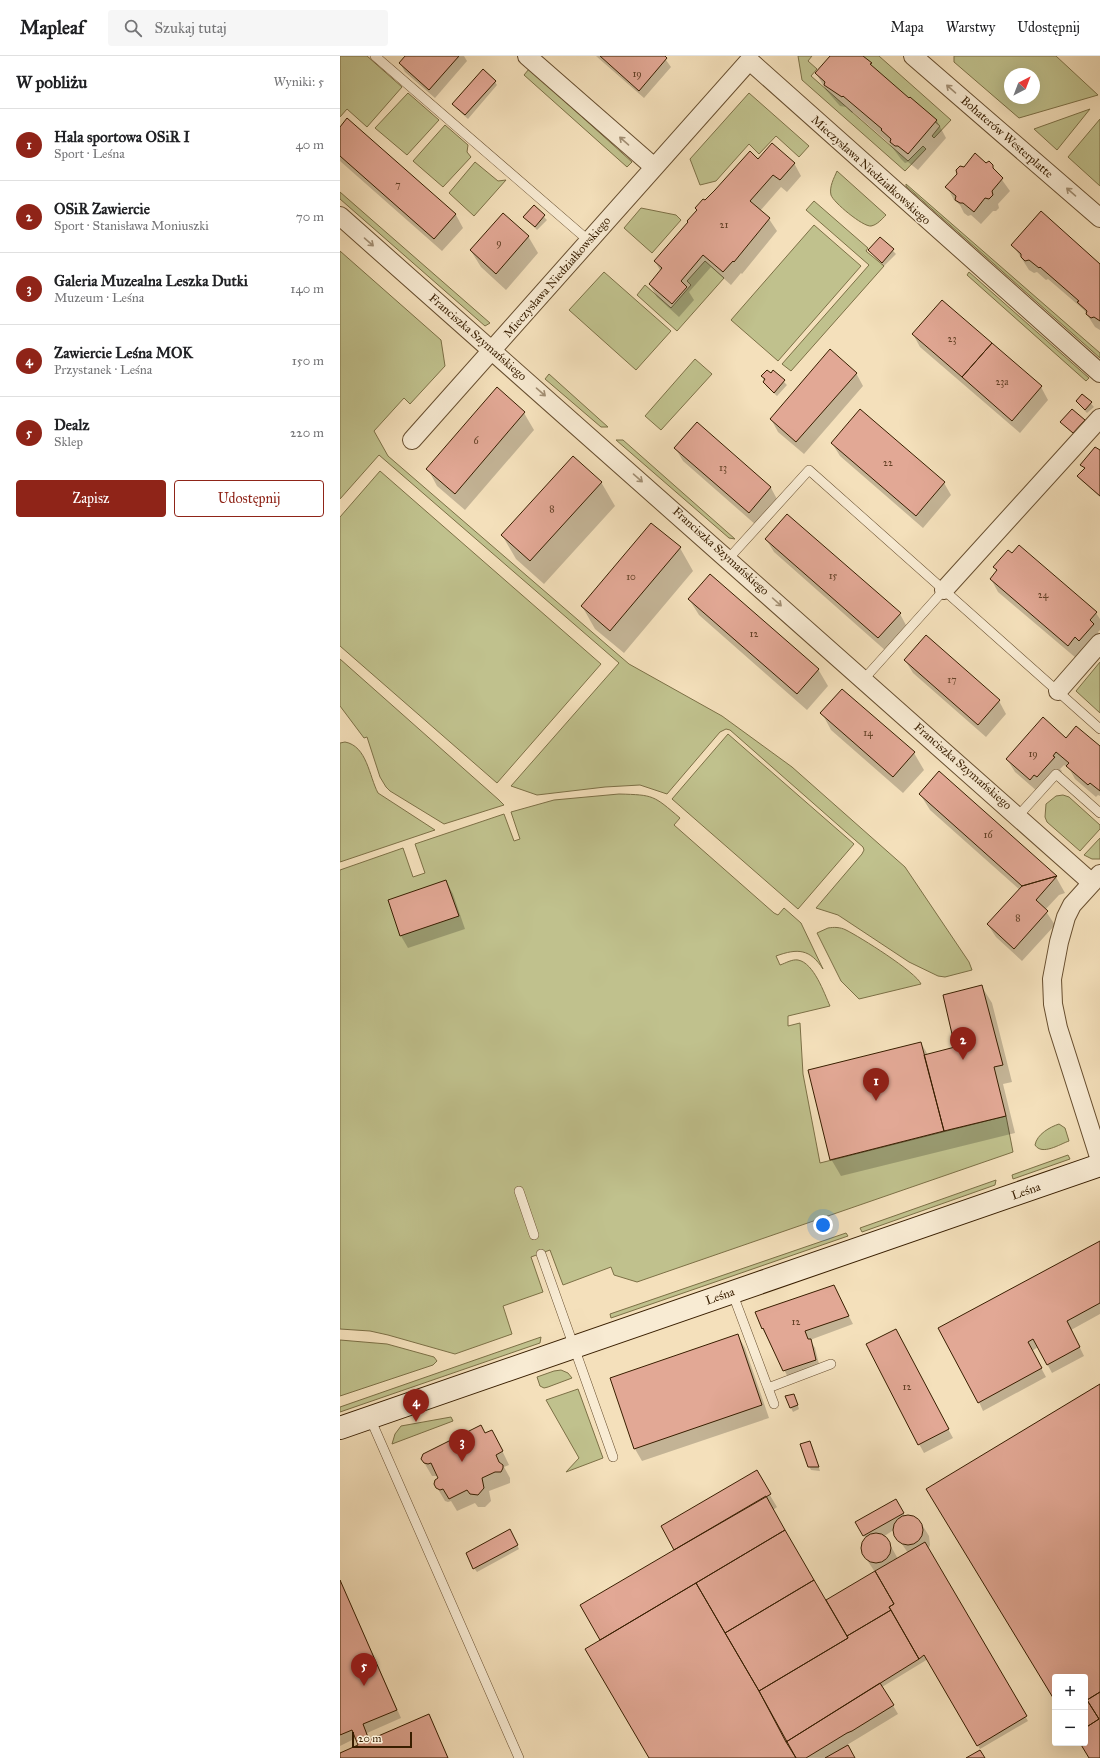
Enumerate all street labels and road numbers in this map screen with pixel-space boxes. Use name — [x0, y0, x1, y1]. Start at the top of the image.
street label: Bohaterów Westerplatte — [958, 93, 1056, 181]
street label: Mieczysława Niedziałkowskiego — [808, 113, 934, 228]
street label: Mieczysława Niedziałkowskiego — [501, 214, 614, 341]
street label: Franciszka Szymańskiego — [426, 291, 530, 384]
street label: Franciszka Szymańskiego — [669, 504, 772, 599]
street label: Franciszka Szymańskiego — [911, 720, 1015, 813]
street label: Leśna — [1010, 1179, 1043, 1202]
street label: Leśna — [704, 1284, 737, 1307]

